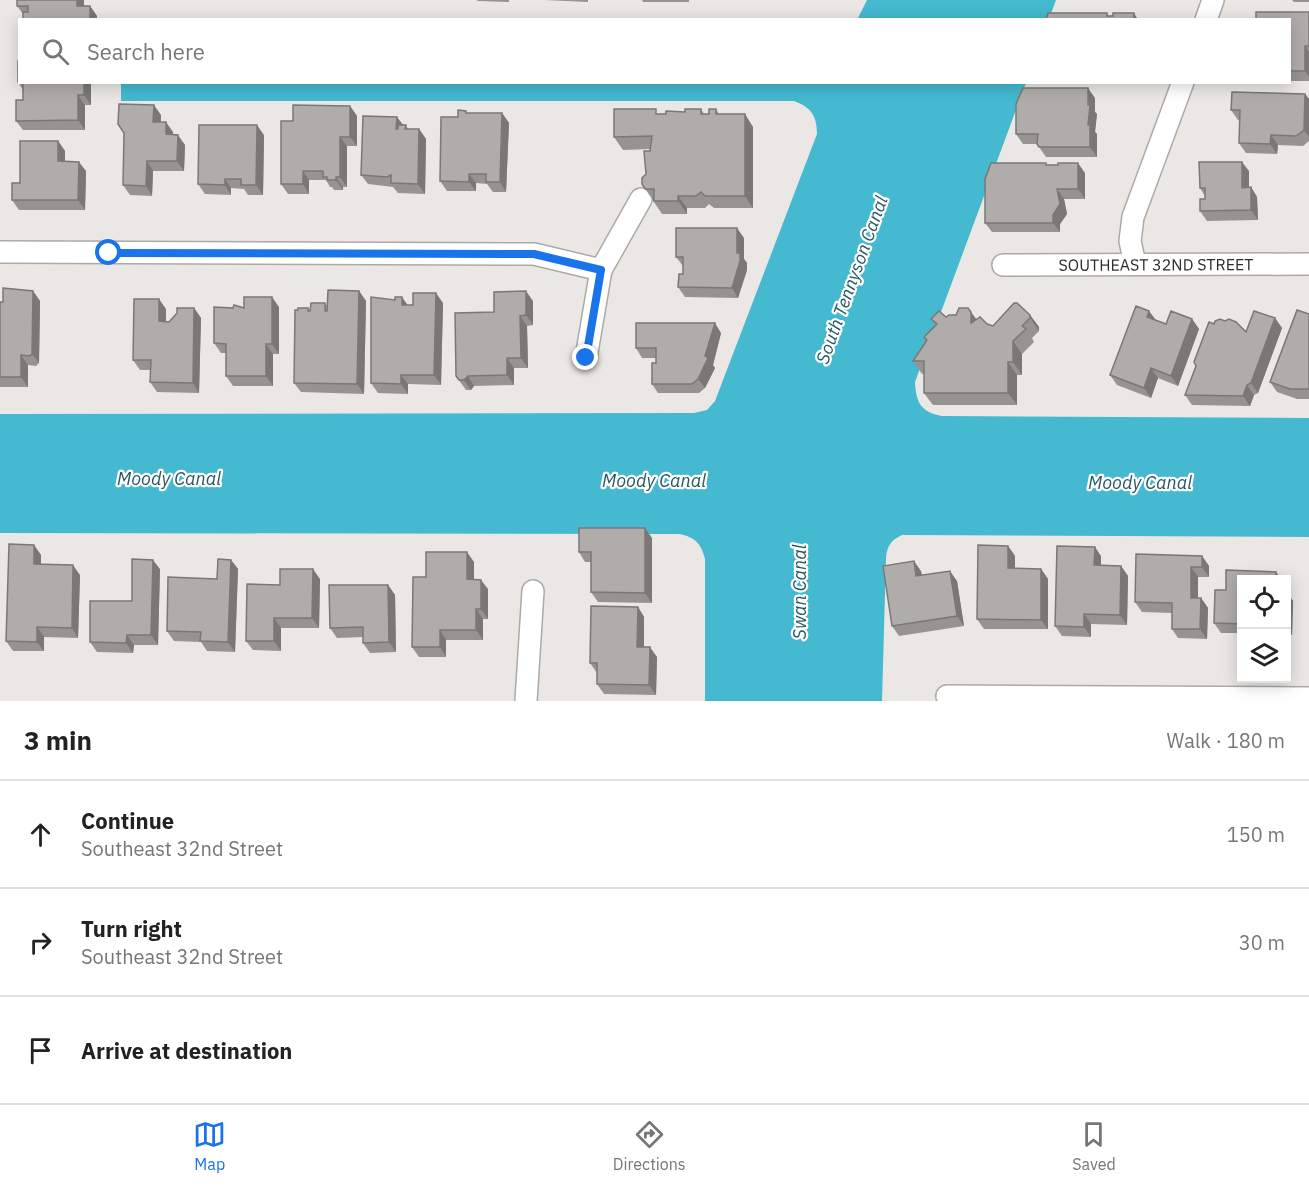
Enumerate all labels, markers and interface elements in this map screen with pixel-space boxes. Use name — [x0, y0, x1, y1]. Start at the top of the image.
search box — [18, 18, 1291, 84]
icon: search — [39, 35, 72, 68]
text: Search here — [87, 37, 205, 66]
water label: South Tennyson Canal — [810, 193, 893, 367]
route start — [95, 239, 121, 265]
street label: SOUTHEAST 32ND STREET — [1058, 254, 1254, 275]
route end — [572, 344, 598, 370]
water label: Moody Canal — [117, 467, 221, 490]
water label: Moody Canal — [602, 469, 706, 492]
water label: Moody Canal — [1088, 471, 1192, 494]
water label: Swan Canal — [788, 544, 811, 639]
map controls — [1237, 575, 1291, 683]
button: locate — [1237, 575, 1291, 629]
button: layers — [1237, 629, 1291, 683]
text: 3 min — [24, 723, 92, 757]
text: Walk · 180 m — [1167, 727, 1285, 754]
text: Continue — [81, 806, 174, 835]
icon: ahead — [24, 818, 57, 851]
text: 150 m — [1227, 821, 1285, 848]
text: Southeast 32nd Street — [81, 835, 283, 862]
text: Turn right — [81, 914, 182, 943]
icon: right — [24, 926, 57, 959]
text: 30 m — [1239, 929, 1285, 956]
text: Southeast 32nd Street — [81, 943, 283, 970]
icon: arrive — [24, 1034, 57, 1067]
text: Arrive at destination — [81, 1036, 292, 1065]
tab: Map — [193, 1118, 226, 1174]
tab: Directions — [613, 1118, 686, 1174]
tab: Saved — [1072, 1118, 1116, 1174]

